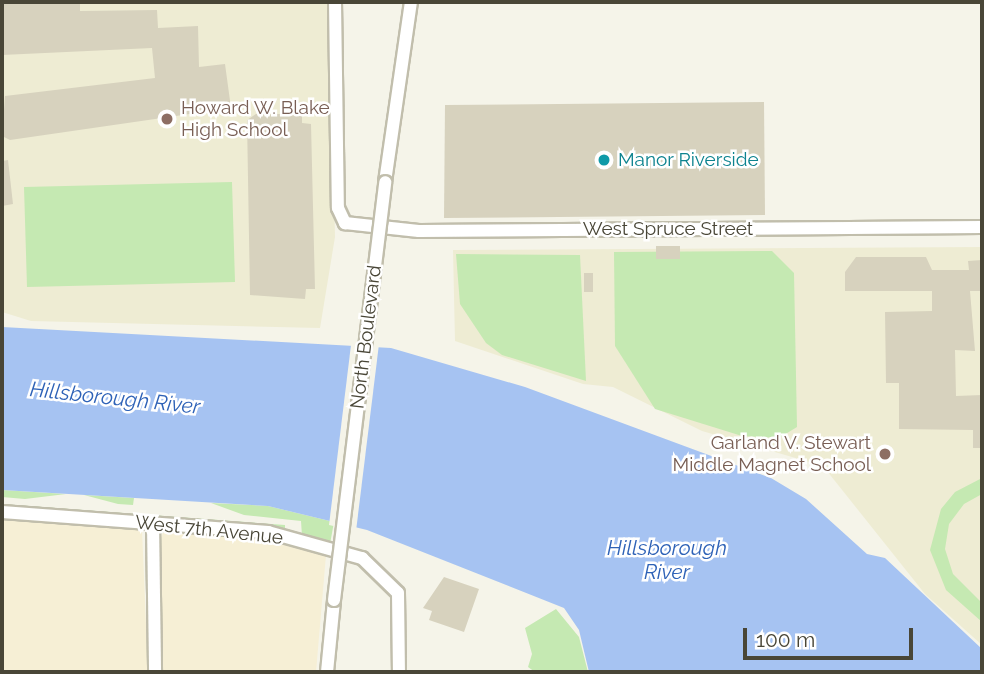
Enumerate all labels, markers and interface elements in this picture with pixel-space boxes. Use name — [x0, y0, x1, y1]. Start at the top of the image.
place label: Howard W. Blake High School — [181, 97, 330, 141]
marker: Howard W. Blake High School — [159, 111, 175, 127]
place label: Manor Riverside — [618, 149, 759, 171]
marker: Manor Riverside — [596, 152, 612, 168]
street label: West Spruce Street — [583, 218, 753, 240]
street label: North Boulevard — [346, 264, 386, 410]
water label: Hillsborough River — [29, 377, 201, 419]
place label: Garland V. Stewart Middle Magnet School — [673, 432, 871, 476]
marker: Garland V. Stewart Middle Magnet School — [877, 446, 893, 462]
street label: West 7th Avenue — [134, 511, 284, 549]
water label: Hillsborough River — [607, 535, 727, 585]
scale bar — [746, 614, 916, 658]
text: 100 m — [756, 627, 815, 652]

